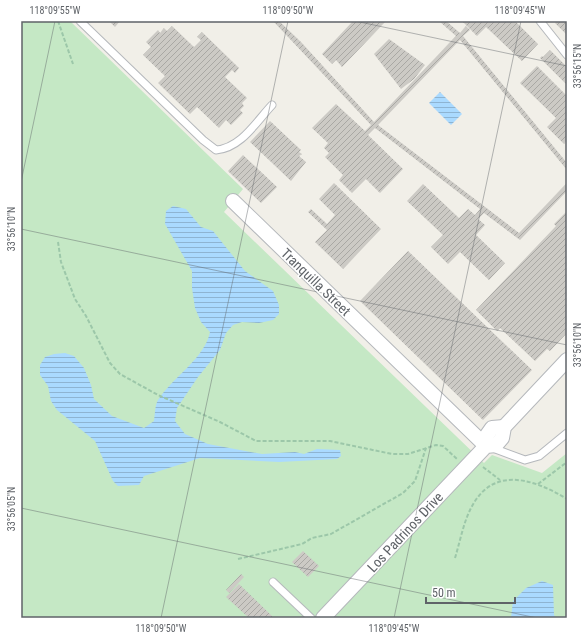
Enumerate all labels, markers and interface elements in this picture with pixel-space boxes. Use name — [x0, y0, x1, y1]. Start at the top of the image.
text: 118°09'55"W — [30, 5, 81, 16]
text: 118°09'50"W — [263, 5, 314, 16]
text: 118°09'45"W — [495, 5, 546, 16]
text: 33°56'15"N — [572, 44, 583, 88]
text: 33°56'10"N — [6, 207, 17, 251]
street label: Tranquilla Street — [278, 245, 354, 319]
text: 33°56'10"N — [572, 323, 583, 367]
text: 33°56'05"N — [6, 487, 17, 531]
street label: Los Padrinos Drive — [364, 488, 446, 575]
scale bar — [426, 579, 515, 605]
text: 50 m — [432, 586, 456, 600]
text: 118°09'50"W — [136, 623, 187, 634]
text: 118°09'45"W — [369, 623, 420, 634]

